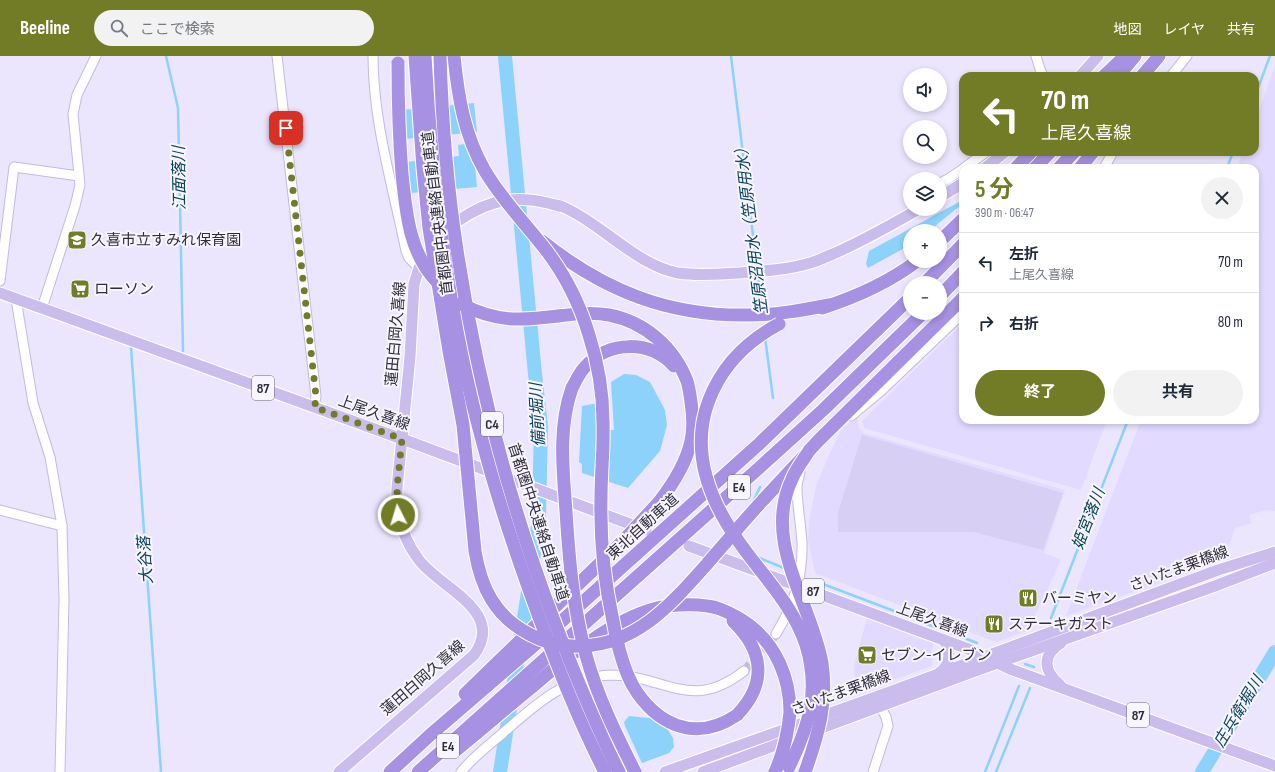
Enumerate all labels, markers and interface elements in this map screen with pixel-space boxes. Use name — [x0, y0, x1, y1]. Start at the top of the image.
search box — [94, 10, 374, 46]
text: Beeline — [20, 17, 70, 40]
icon: search — [108, 17, 130, 39]
text: ここで検索 — [140, 20, 215, 39]
text: 地図 — [1113, 21, 1141, 38]
text: レイヤ — [1163, 21, 1205, 38]
text: 共有 — [1227, 21, 1255, 38]
map controls — [903, 68, 947, 320]
button: sound — [903, 68, 947, 112]
text: 70 m — [1041, 84, 1089, 117]
icon: left — [975, 88, 1027, 140]
pin — [269, 111, 303, 145]
icon: arrive — [275, 117, 297, 139]
button: search — [903, 120, 947, 164]
text: 上尾久喜線 — [1041, 123, 1131, 144]
street label: 首都圏中央連絡自動車道 — [419, 130, 457, 296]
water label: 笠原沼用水（笠原用水） — [732, 138, 772, 316]
water label: 江面落川 — [170, 144, 190, 210]
button: layers — [903, 172, 947, 216]
text: 5 分 — [975, 175, 1013, 204]
button: close — [1201, 177, 1243, 219]
text: 390 m · 06:47 — [975, 205, 1034, 221]
button: + — [903, 224, 947, 268]
school or university icon: 久喜市立すみれ保育園 — [66, 229, 88, 251]
place label: 久喜市立すみれ保育園 — [91, 231, 241, 250]
text: 左折 — [1009, 245, 1039, 264]
icon: left — [975, 252, 997, 274]
text: 70 m — [1218, 253, 1243, 272]
text: 上尾久喜線 — [1009, 267, 1074, 283]
button: − — [903, 276, 947, 320]
supermarket icon: ローソン — [69, 278, 91, 300]
place label: ローソン — [94, 280, 154, 299]
street label: 蓮田白岡久喜線 — [382, 281, 410, 387]
icon: right — [975, 312, 997, 334]
text: 80 m — [1218, 313, 1243, 332]
text: 右折 — [1009, 315, 1039, 334]
button: 終了 — [975, 370, 1105, 416]
button: 共有 — [1113, 370, 1243, 416]
road number: 87 — [252, 376, 274, 400]
water label: 備前堀川 — [527, 381, 549, 447]
street label: 上尾久喜線 — [336, 391, 412, 435]
road number: C4 — [481, 412, 503, 436]
street label: 首都圏中央連絡自動車道 — [503, 441, 573, 603]
road number: E4 — [728, 475, 750, 499]
water label: 姫宮落川 — [1069, 484, 1110, 552]
street label: 東北自動車道 — [603, 490, 683, 564]
position arrow — [377, 494, 419, 536]
water label: 大谷落 — [135, 532, 157, 585]
street label: さいたま栗橋線 — [1127, 542, 1231, 596]
road number: 87 — [802, 579, 824, 603]
restaurant icon: バーミヤン — [1017, 587, 1039, 609]
place label: バーミヤン — [1042, 589, 1117, 608]
street label: 上尾久喜線 — [894, 598, 970, 642]
restaurant icon: ステーキガスト — [983, 613, 1005, 635]
place label: ステーキガスト — [1008, 615, 1113, 634]
street label: 蓮田白岡久喜線 — [377, 636, 469, 720]
supermarket icon: セブン-イレブン — [856, 644, 878, 666]
place label: セブン-イレブン — [881, 646, 992, 665]
street label: さいたま栗橋線 — [789, 666, 893, 720]
water label: 庄兵衛堀川 — [1210, 671, 1269, 751]
road number: 87 — [1127, 703, 1149, 727]
road number: E4 — [437, 734, 459, 758]

